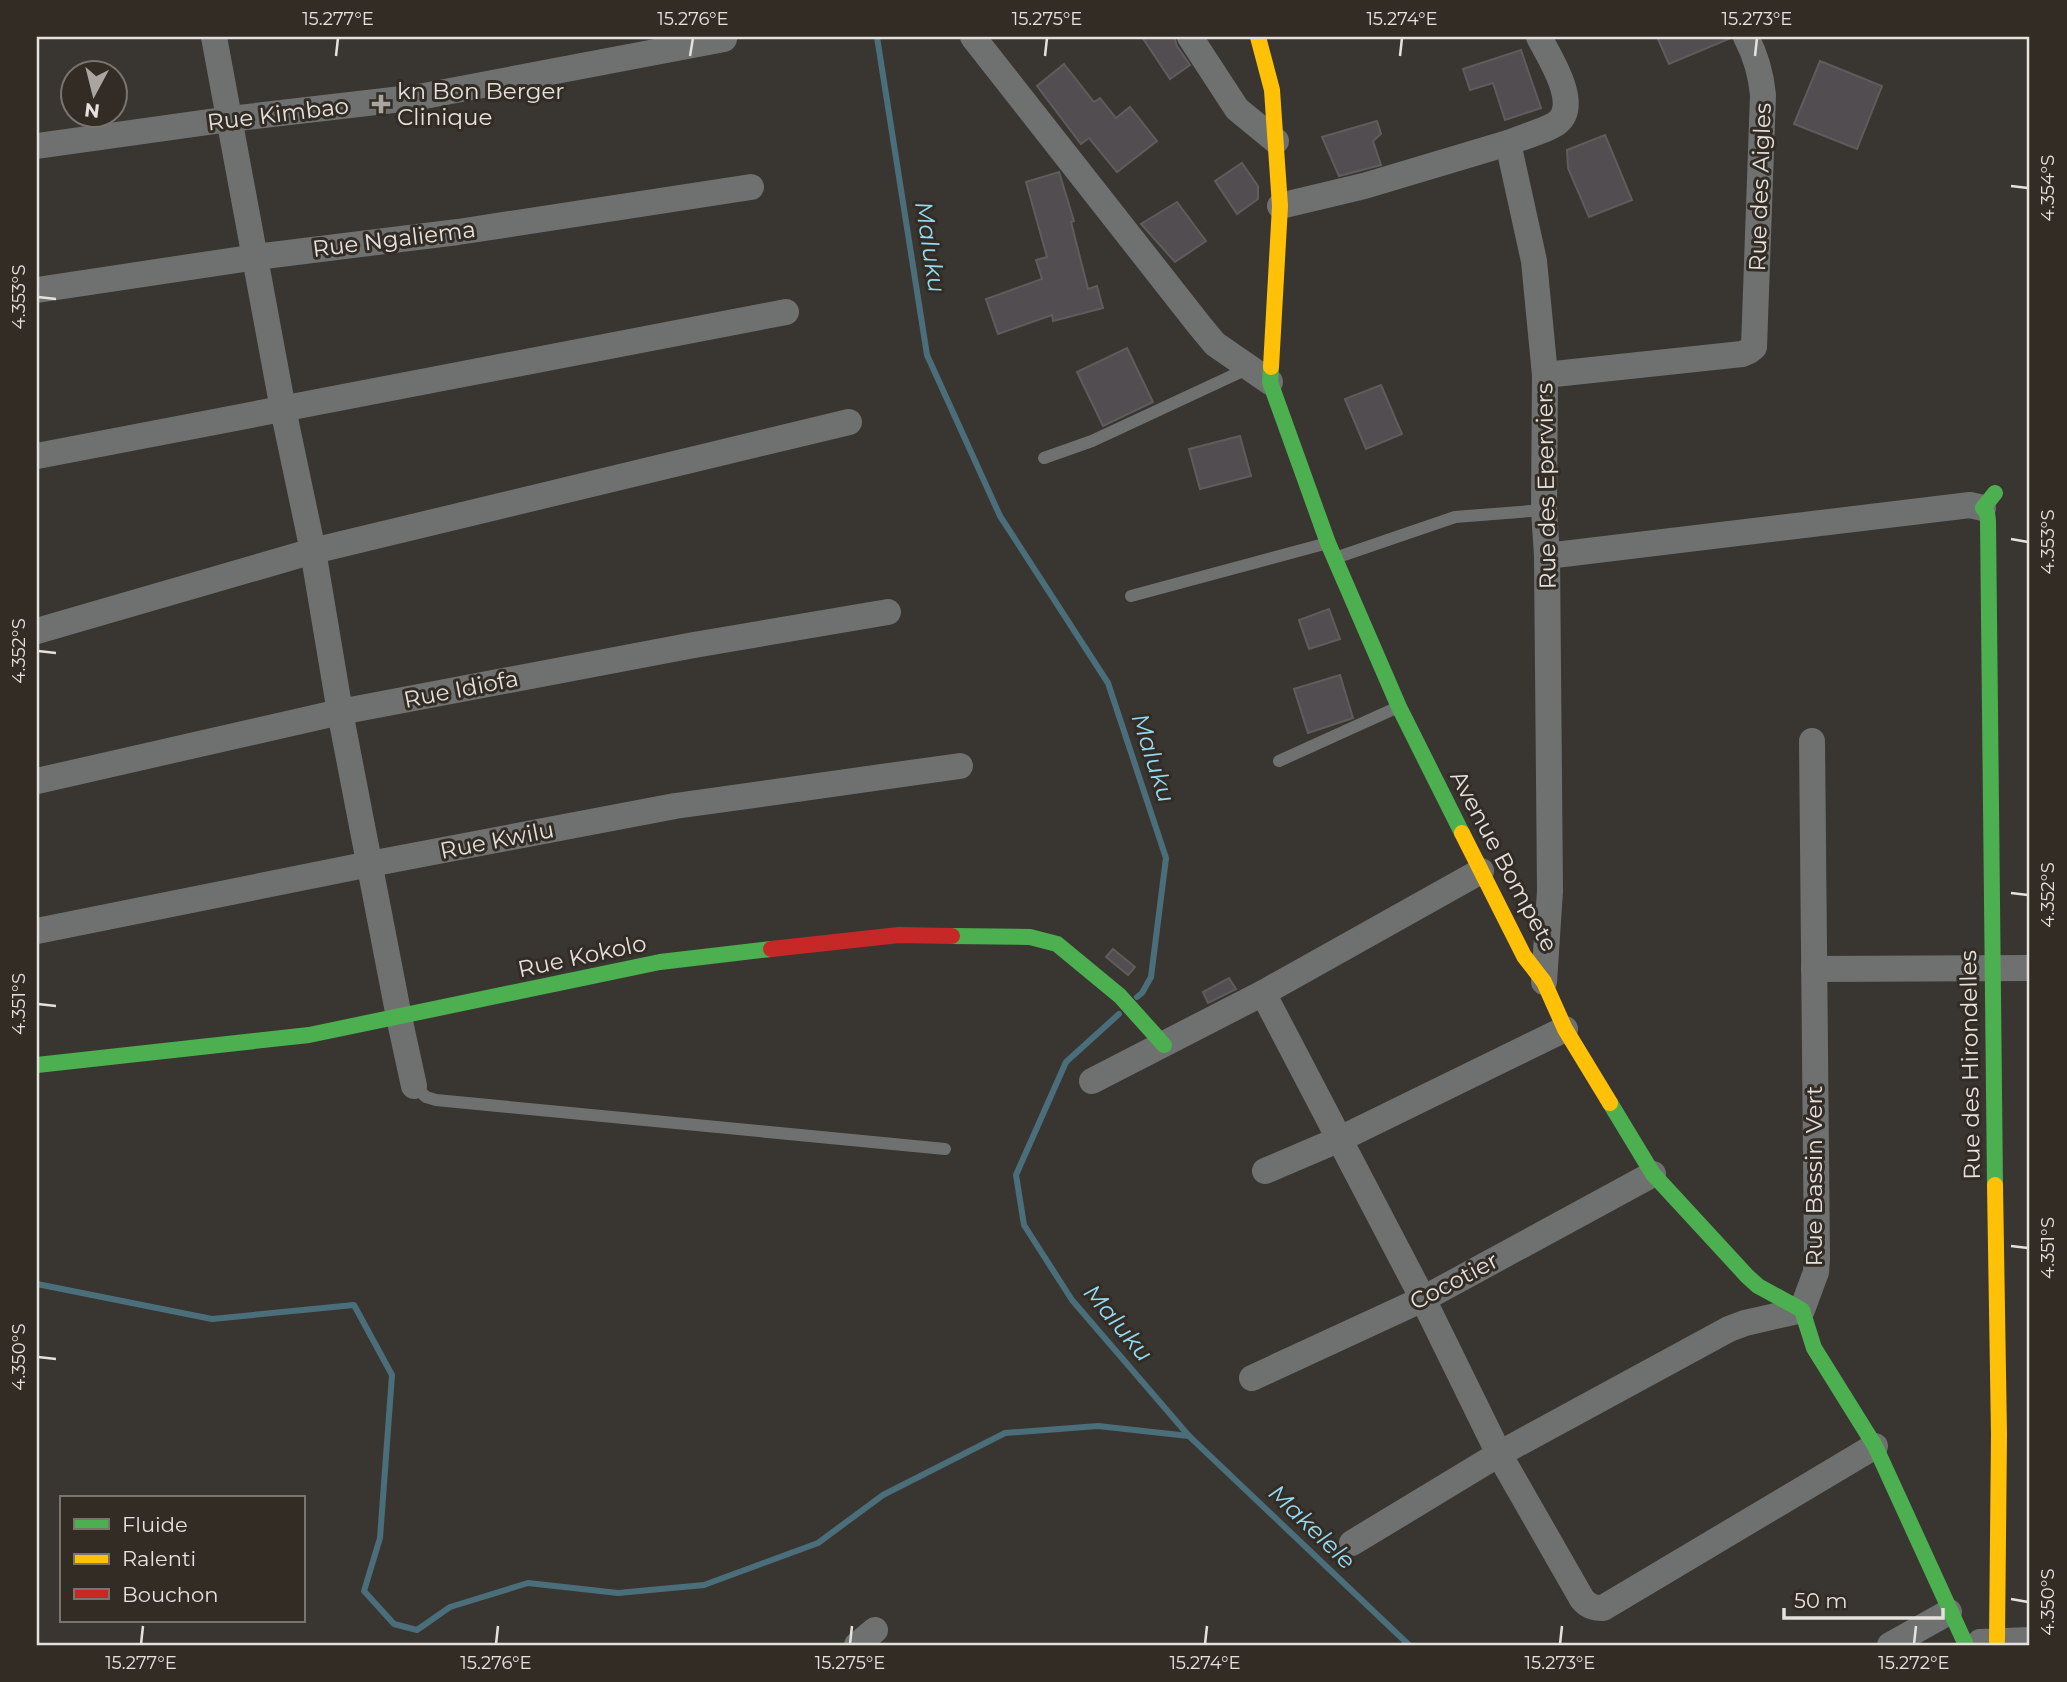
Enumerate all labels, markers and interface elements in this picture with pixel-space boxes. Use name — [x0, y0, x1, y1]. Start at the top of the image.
text: 15.277°E — [302, 8, 374, 30]
text: 15.276°E — [657, 8, 729, 30]
text: 15.275°E — [1012, 8, 1082, 30]
text: 15.274°E — [1366, 8, 1438, 30]
text: 15.273°E — [1722, 8, 1792, 30]
north arrow — [60, 60, 130, 130]
place label: kn Bon Berger Clinique — [397, 77, 565, 131]
street label: Rue Kimbao — [206, 91, 350, 137]
marker: kn Bon Berger Clinique — [371, 94, 391, 114]
text: N — [83, 98, 101, 123]
street label: Rue des Aigles — [1743, 102, 1777, 272]
text: 4.354°S — [2037, 155, 2059, 221]
water label: Maluku — [909, 199, 952, 295]
street label: Rue Ngaliema — [311, 215, 477, 263]
text: 4.353°S — [8, 264, 30, 330]
street label: Rue des Eperviers — [1530, 383, 1562, 589]
text: 4.353°S — [2037, 509, 2059, 575]
text: 4.352°S — [8, 618, 30, 684]
street label: Rue Idiofa — [401, 664, 521, 714]
water label: Maluku — [1125, 710, 1181, 806]
street label: Avenue Bompete — [1444, 766, 1564, 956]
street label: Rue Kwilu — [438, 815, 556, 865]
text: 4.352°S — [2037, 862, 2059, 928]
street label: Rue Kokolo — [515, 929, 649, 983]
street label: Rue des Hirondelles — [1954, 950, 1986, 1180]
text: 4.351°S — [8, 973, 30, 1035]
street label: Rue Bassin Vert — [1800, 1086, 1828, 1266]
text: 4.351°S — [2037, 1217, 2059, 1279]
street label: Cocotier — [1405, 1246, 1503, 1316]
water label: Maluku — [1078, 1278, 1159, 1367]
text: 4.350°S — [8, 1323, 30, 1391]
water label: Makelele — [1263, 1478, 1362, 1575]
legend — [60, 1496, 304, 1622]
text: Fluide — [122, 1512, 188, 1537]
text: Ralenti — [122, 1546, 196, 1571]
text: 4.350°S — [2037, 1568, 2059, 1636]
scale bar — [1784, 1577, 1943, 1621]
text: Bouchon — [122, 1582, 218, 1607]
text: 50 m — [1794, 1588, 1848, 1613]
text: 15.277°E — [105, 1652, 177, 1674]
text: 15.276°E — [460, 1652, 532, 1674]
text: 15.275°E — [815, 1652, 885, 1674]
text: 15.274°E — [1169, 1652, 1241, 1674]
text: 15.273°E — [1525, 1652, 1595, 1674]
text: 15.272°E — [1878, 1652, 1950, 1674]

